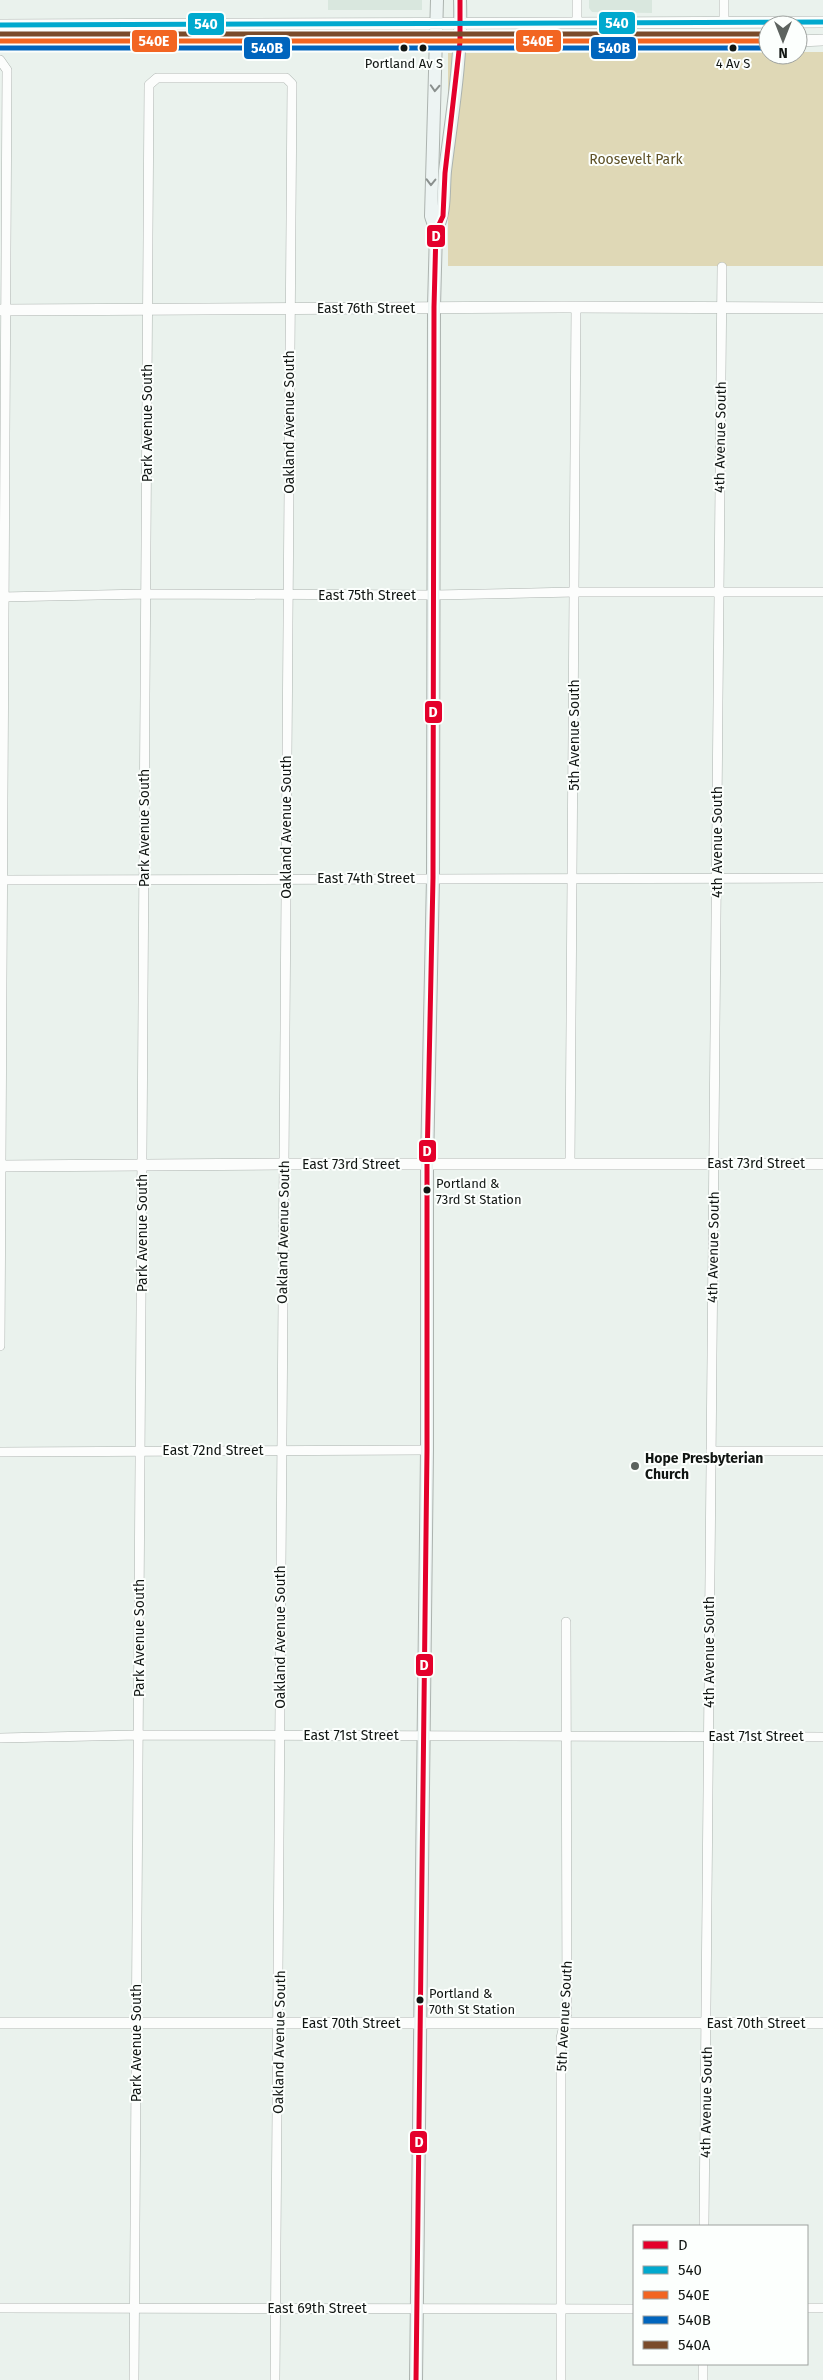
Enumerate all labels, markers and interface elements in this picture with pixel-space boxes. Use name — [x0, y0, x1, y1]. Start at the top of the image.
line badge: 540 — [598, 11, 636, 35]
line badge: 540 — [187, 12, 225, 36]
text: 540 — [605, 15, 629, 32]
north arrow — [758, 15, 808, 65]
text: 540 — [194, 16, 218, 33]
line badge: 540E — [131, 29, 178, 53]
line badge: 540E — [515, 29, 562, 53]
text: 540E — [139, 33, 169, 50]
text: 540E — [523, 33, 553, 50]
line badge: 540B — [243, 36, 291, 60]
line badge: 540B — [590, 36, 637, 60]
text: 540B — [251, 40, 283, 57]
text: 540B — [598, 40, 630, 57]
marker: Portland Av S — [399, 43, 409, 53]
unlabelled marker — [418, 43, 428, 53]
marker: 4 Av S — [728, 43, 738, 53]
text: N — [778, 44, 788, 61]
place label: Portland Av S — [365, 56, 443, 71]
place label: 4 Av S — [716, 56, 750, 71]
one-way arrow — [430, 84, 440, 92]
park label: Roosevelt Park — [589, 151, 684, 168]
one-way arrow — [426, 179, 437, 187]
line badge: D — [426, 224, 446, 248]
text: D — [431, 228, 441, 245]
street label: East 76th Street — [317, 300, 416, 317]
street label: Oakland Avenue South — [281, 350, 298, 494]
street label: Park Avenue South — [139, 364, 156, 482]
street label: 4th Avenue South — [711, 381, 730, 493]
street label: East 75th Street — [318, 587, 417, 604]
street label: 5th Avenue South — [566, 679, 583, 791]
line badge: D — [424, 700, 443, 724]
text: D — [428, 704, 438, 721]
street label: Oakland Avenue South — [278, 755, 295, 899]
street label: Park Avenue South — [136, 769, 153, 887]
street label: 4th Avenue South — [709, 786, 726, 898]
street label: East 74th Street — [317, 870, 416, 887]
line badge: D — [418, 1139, 437, 1163]
text: D — [422, 1143, 432, 1160]
street label: East 73rd Street — [707, 1155, 806, 1172]
street label: East 73rd Street — [302, 1156, 401, 1173]
street label: Oakland Avenue South — [274, 1160, 293, 1304]
street label: Park Avenue South — [134, 1174, 151, 1292]
place label: Portland & 73rd St Station — [436, 1176, 522, 1207]
marker: Portland & 73rd St Station — [422, 1185, 432, 1195]
street label: 4th Avenue South — [704, 1191, 723, 1303]
street label: East 72nd Street — [162, 1442, 265, 1459]
place label: Hope Presbyterian Church — [645, 1450, 763, 1483]
marker: Hope Presbyterian Church — [629, 1460, 641, 1472]
street label: Oakland Avenue South — [272, 1565, 289, 1709]
street label: Park Avenue South — [131, 1579, 148, 1697]
street label: 4th Avenue South — [701, 1596, 718, 1708]
line badge: D — [415, 1653, 434, 1677]
text: D — [419, 1657, 429, 1674]
street label: East 71st Street — [303, 1727, 400, 1744]
street label: East 71st Street — [708, 1728, 805, 1745]
street label: 5th Avenue South — [553, 1960, 576, 2072]
street label: Oakland Avenue South — [270, 1970, 289, 2114]
street label: Park Avenue South — [128, 1984, 145, 2102]
place label: Portland & 70th St Station — [429, 1986, 515, 2017]
marker: Portland & 70th St Station — [415, 1995, 425, 2005]
street label: East 70th Street — [302, 2015, 401, 2032]
street label: East 70th Street — [707, 2015, 806, 2032]
street label: 4th Avenue South — [697, 2046, 716, 2158]
line badge: D — [409, 2130, 428, 2154]
text: D — [414, 2134, 424, 2151]
legend — [633, 2225, 808, 2365]
text: D — [678, 2236, 688, 2254]
text: 540 — [678, 2261, 702, 2279]
text: 540E — [678, 2286, 710, 2304]
street label: East 69th Street — [267, 2300, 368, 2317]
text: 540B — [678, 2311, 711, 2329]
text: 540A — [678, 2336, 711, 2354]

